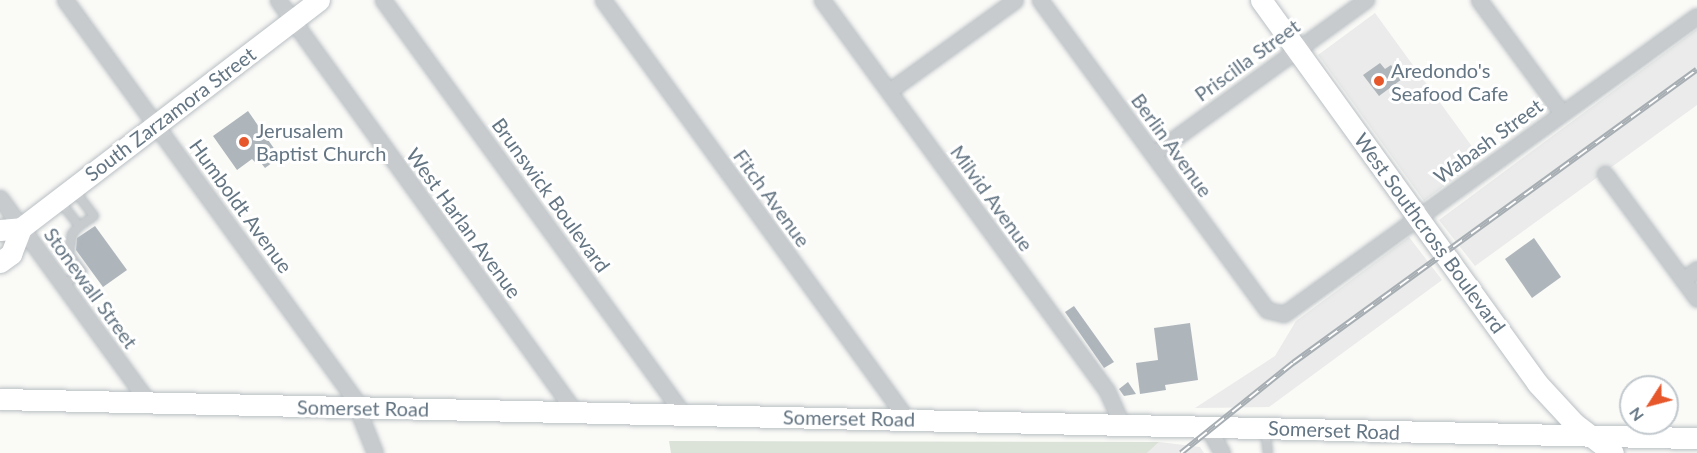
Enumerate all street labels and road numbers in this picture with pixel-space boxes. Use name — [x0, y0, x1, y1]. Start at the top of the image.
street label: Priscilla Street — [1190, 14, 1304, 106]
street label: South Zarzamora Street — [80, 42, 260, 186]
street label: Berlin Avenue — [1126, 88, 1218, 202]
street label: Wabash Street — [1429, 94, 1547, 188]
street label: Brunswick Boulevard — [487, 113, 615, 277]
street label: West Southcross Boulevard — [1349, 128, 1511, 338]
street label: Humboldt Avenue — [184, 134, 298, 278]
street label: Milvid Avenue — [945, 140, 1039, 256]
street label: West Harlan Avenue — [401, 143, 527, 303]
street label: Fitch Avenue — [728, 144, 816, 252]
street label: Stonewall Street — [39, 223, 143, 353]
street label: Somerset Road — [297, 395, 429, 421]
street label: Somerset Road — [783, 405, 915, 431]
street label: Somerset Road — [1268, 416, 1400, 444]

